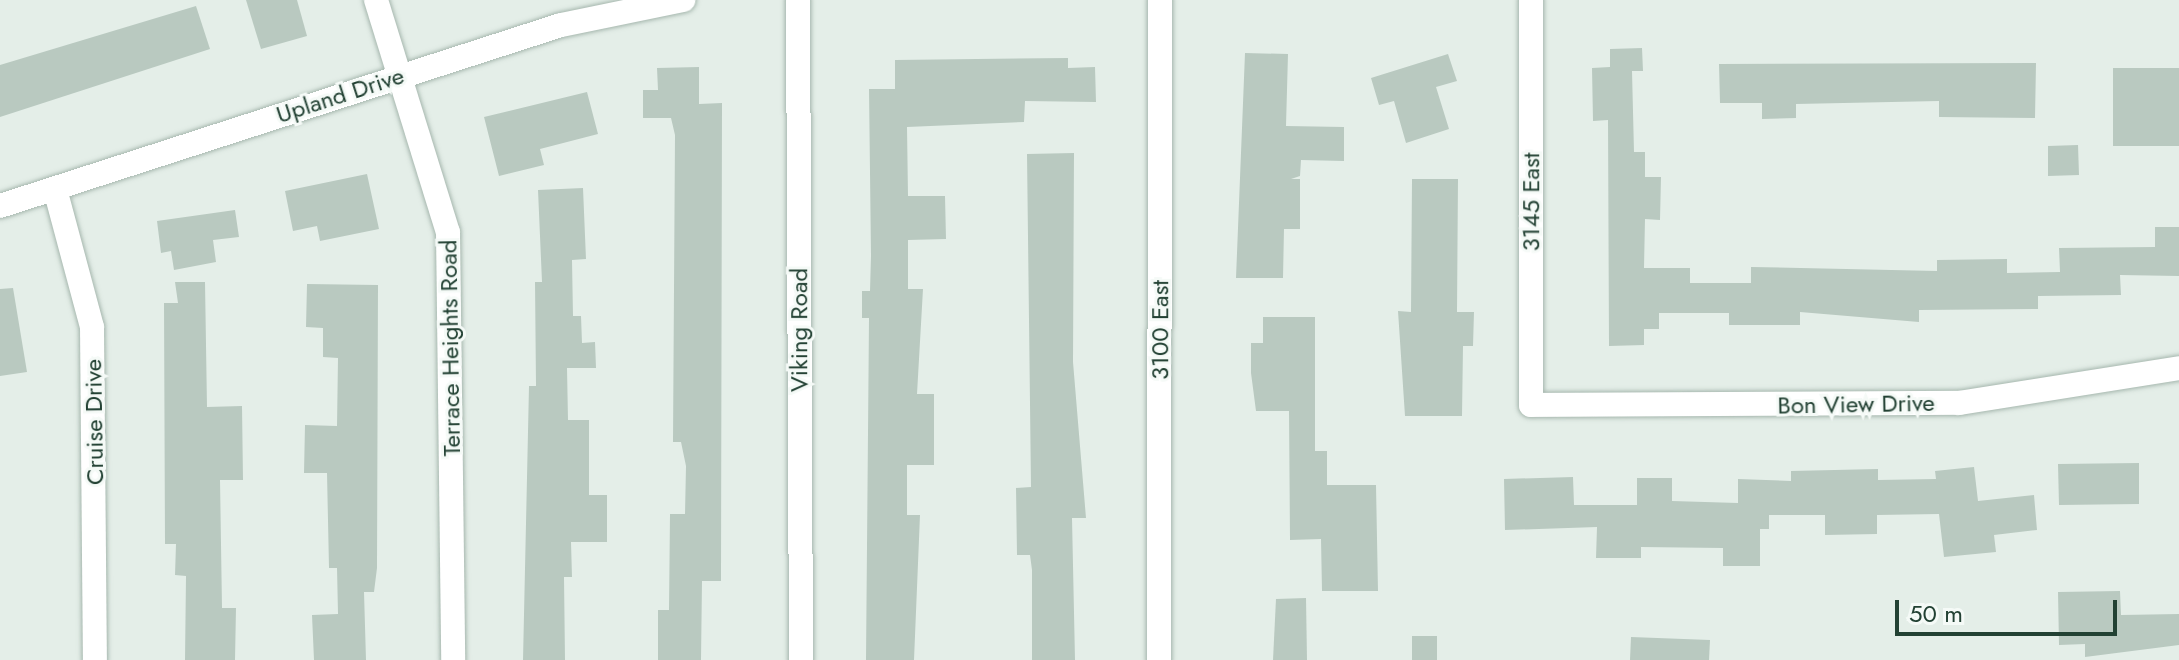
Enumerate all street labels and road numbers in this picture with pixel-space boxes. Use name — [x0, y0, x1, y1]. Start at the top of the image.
street label: Upland Drive — [272, 61, 408, 129]
street label: 3145 East — [1517, 153, 1545, 251]
street label: Terrace Heights Road — [434, 239, 466, 457]
street label: Viking Road — [785, 268, 813, 392]
street label: 3100 East — [1146, 280, 1174, 380]
street label: Cruise Drive — [79, 359, 109, 485]
street label: Bon View Drive — [1777, 388, 1935, 420]

